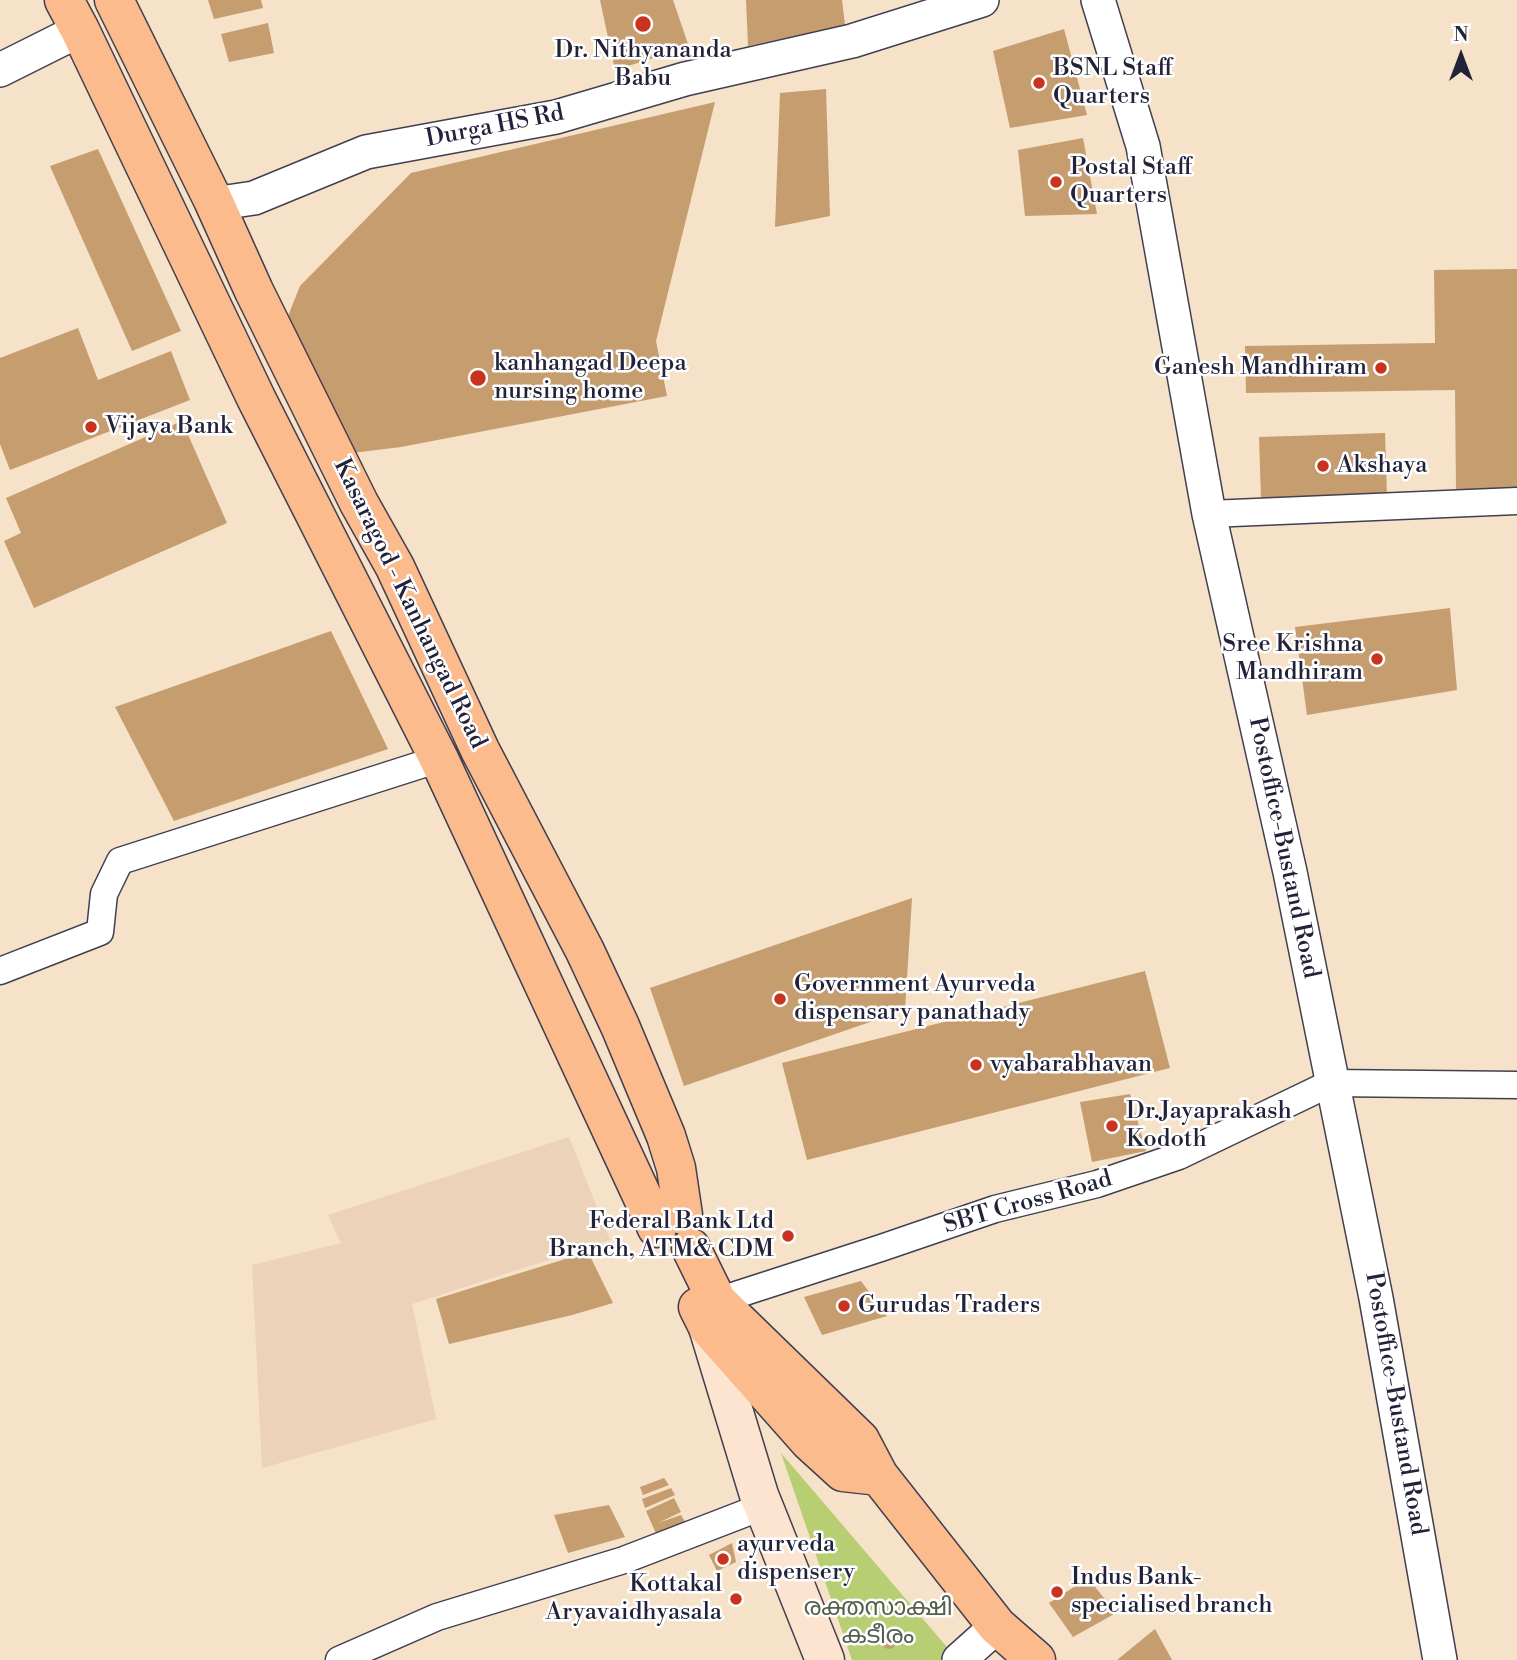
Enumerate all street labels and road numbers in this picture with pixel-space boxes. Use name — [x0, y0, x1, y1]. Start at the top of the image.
street label: Durga HS Rd — [423, 99, 567, 155]
street label: Kasaragod - Kanhangad Road — [326, 454, 492, 754]
street label: Postoffice-Bustand Road — [1241, 715, 1325, 981]
street label: SBT Cross Road — [940, 1165, 1116, 1241]
street label: Postoffice-Bustand Road — [1358, 1270, 1432, 1538]

